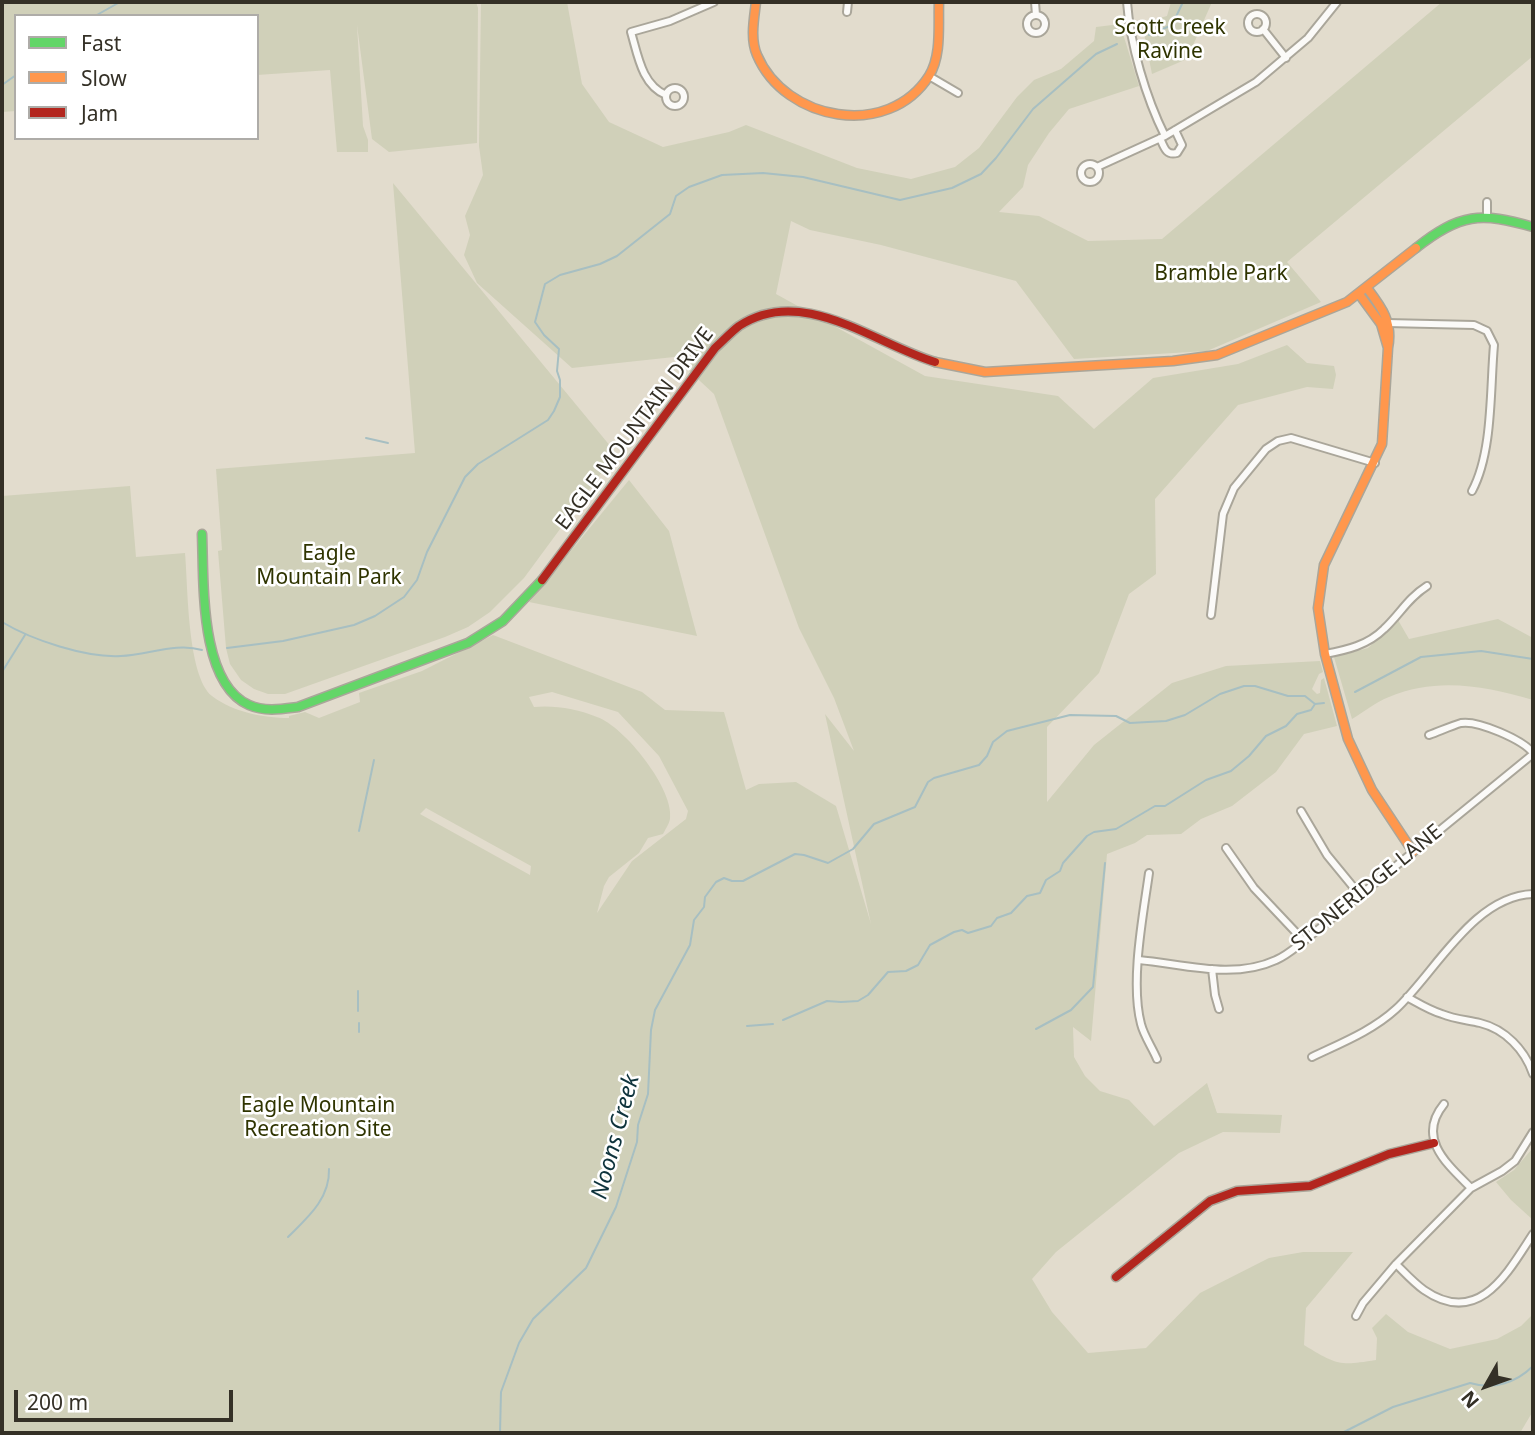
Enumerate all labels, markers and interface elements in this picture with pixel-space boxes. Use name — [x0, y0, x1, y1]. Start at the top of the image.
legend — [14, 14, 259, 140]
park label: Scott Creek Ravine — [1114, 15, 1226, 65]
text: Fast — [81, 29, 121, 57]
text: Slow — [81, 64, 127, 92]
text: Jam — [81, 99, 118, 127]
park label: Bramble Park — [1154, 261, 1288, 287]
street label: EAGLE MOUNTAIN DRIVE — [551, 323, 719, 535]
park label: Eagle Mountain Park — [256, 541, 402, 591]
street label: STONERIDGE LANE — [1286, 819, 1448, 957]
water label: Noons Creek — [586, 1072, 646, 1202]
park label: Eagle Mountain Recreation Site — [241, 1093, 395, 1143]
north arrow — [1451, 1351, 1521, 1421]
scale bar — [18, 1376, 236, 1420]
text: N — [1455, 1385, 1485, 1414]
text: 200 m — [27, 1388, 88, 1416]

